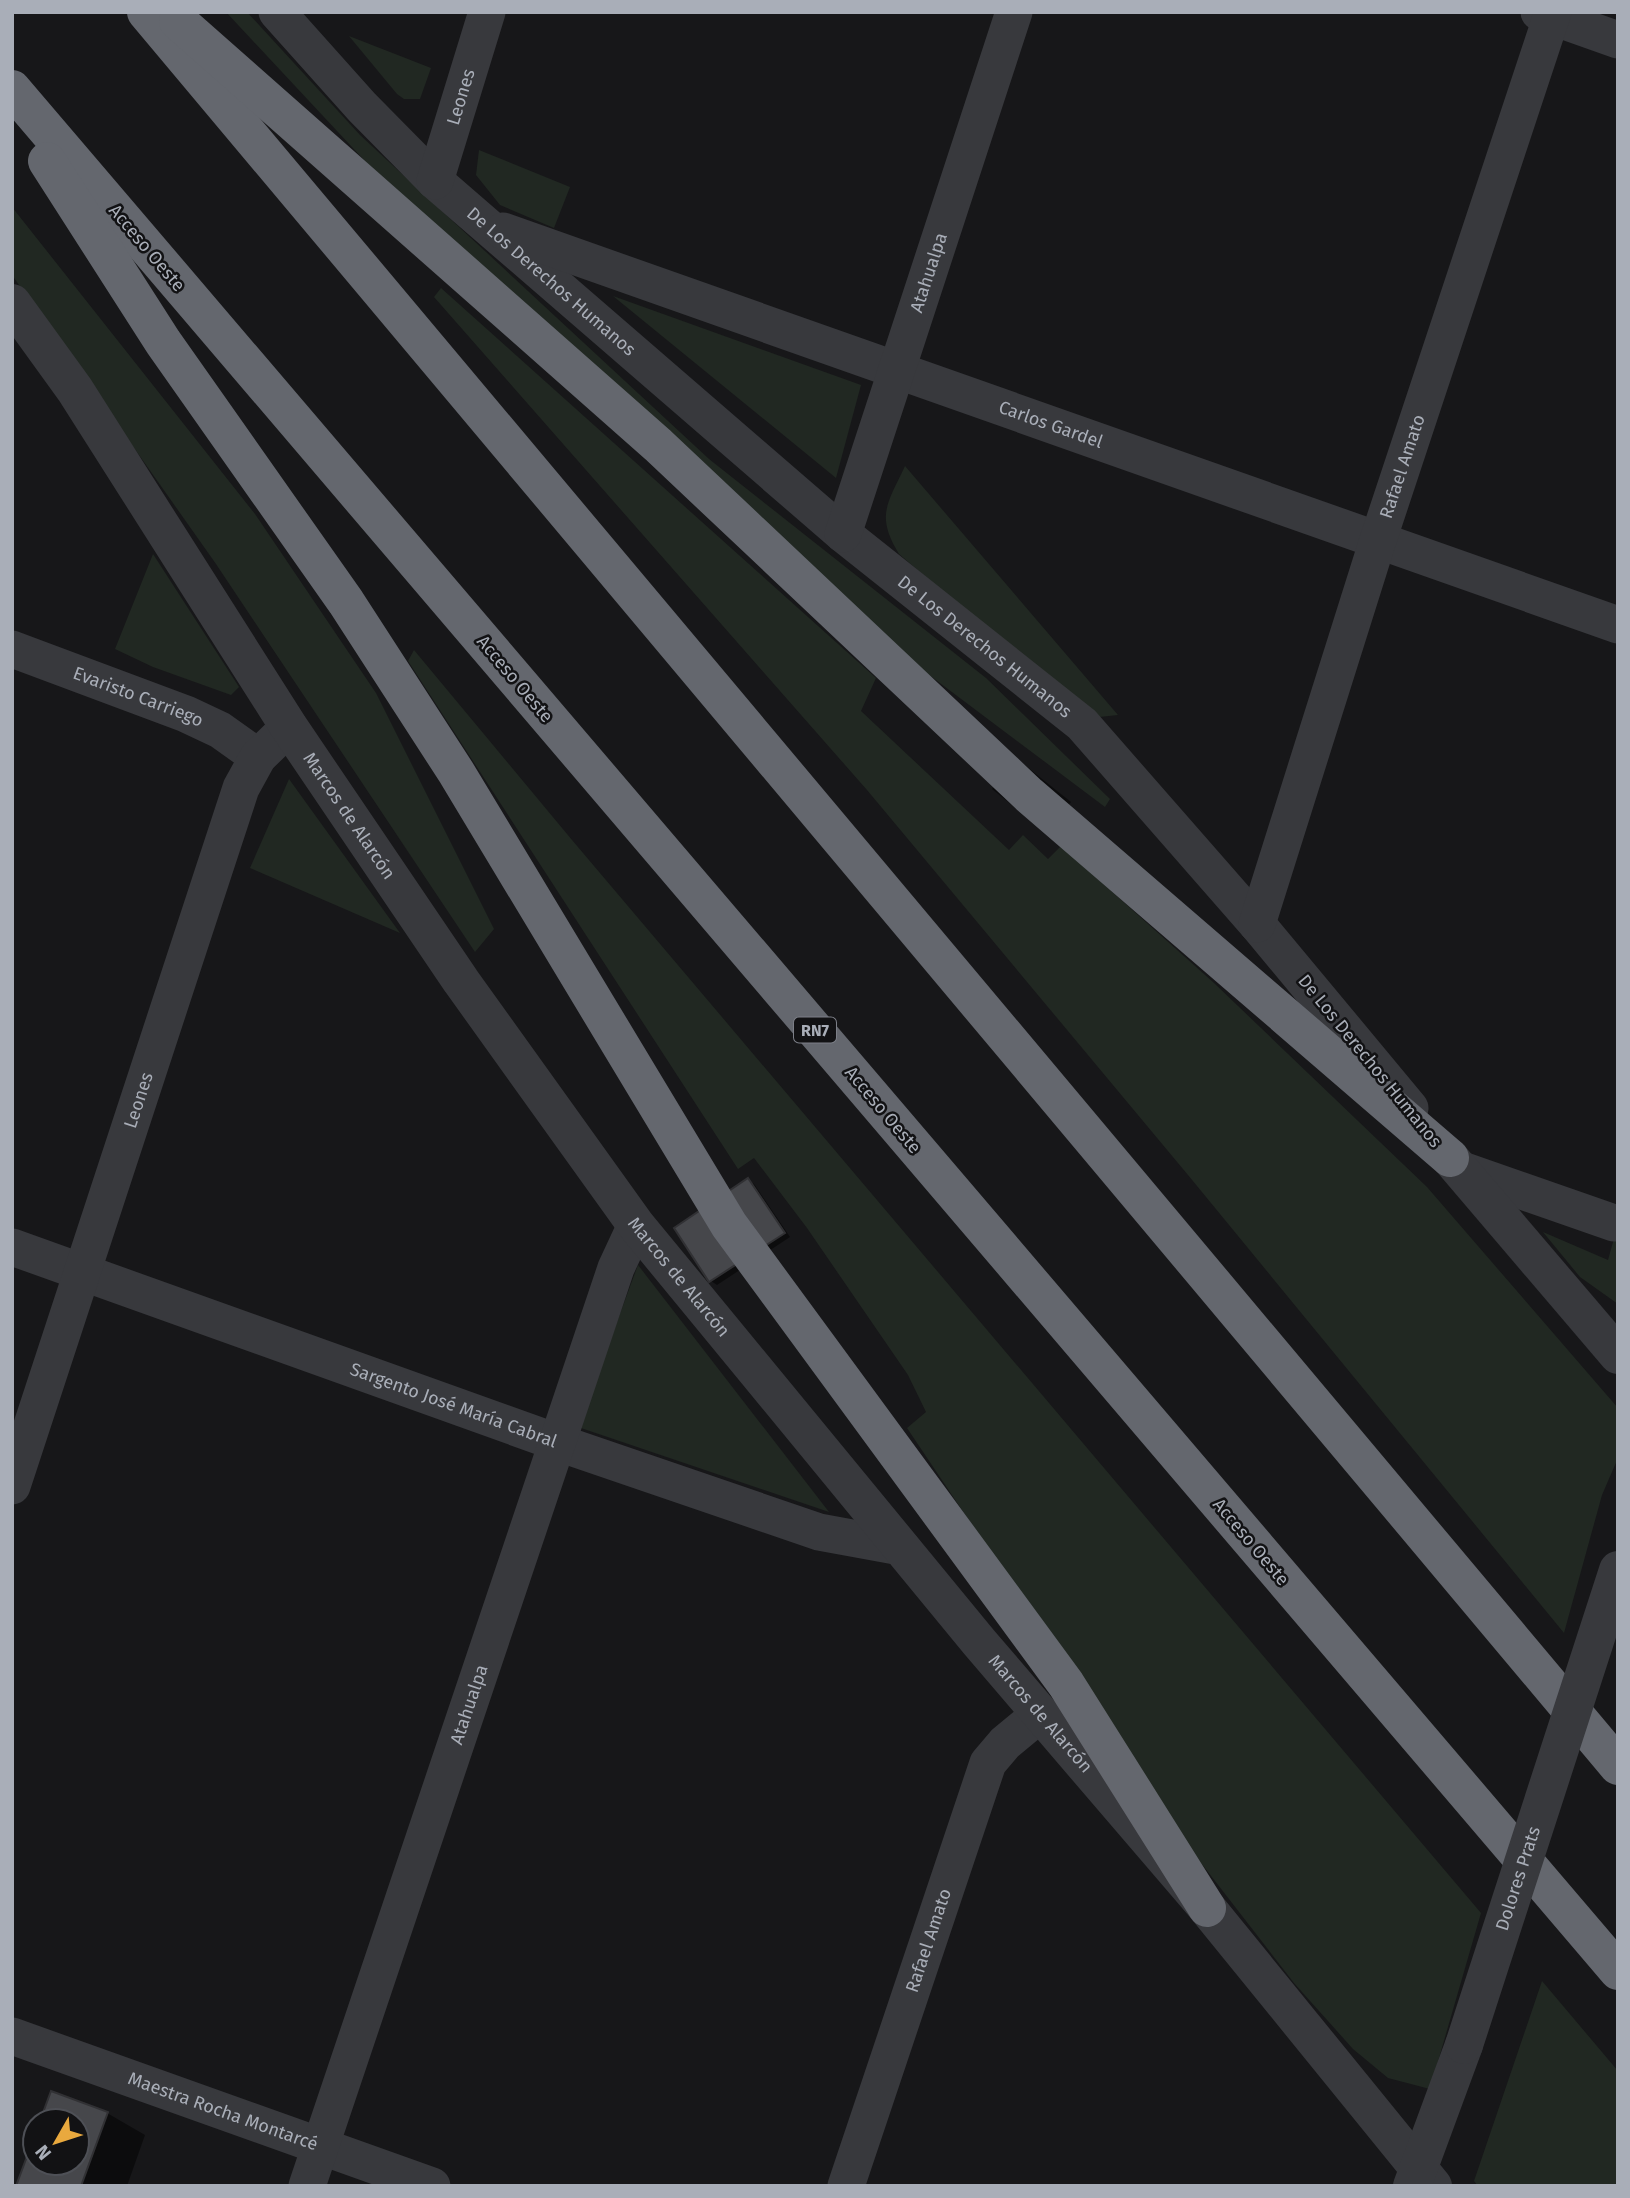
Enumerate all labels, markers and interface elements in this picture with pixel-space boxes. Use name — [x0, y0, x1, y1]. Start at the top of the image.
street label: Leones — [442, 66, 480, 128]
street label: Acceso Oeste — [104, 200, 190, 296]
street label: De Los Derechos Humanos — [462, 202, 640, 361]
street label: Atahualpa — [905, 230, 952, 315]
street label: Carlos Gardel — [996, 396, 1106, 453]
street label: Rafael Amato — [1375, 412, 1430, 521]
street label: De Los Derechos Humanos — [893, 571, 1076, 723]
street label: Acceso Oeste — [472, 631, 558, 727]
street label: Evaristo Carriego — [70, 662, 207, 732]
street label: Marcos de Alarcón — [298, 748, 400, 884]
street label: De Los Derechos Humanos — [1293, 970, 1447, 1152]
road number: RN7 — [794, 1018, 836, 1042]
street label: Acceso Oeste — [840, 1062, 926, 1158]
street label: Leones — [119, 1069, 158, 1131]
street label: Marcos de Alarcón — [623, 1213, 734, 1341]
street label: Sargento José María Cabral — [347, 1358, 560, 1452]
street label: Acceso Oeste — [1208, 1494, 1294, 1590]
street label: Marcos de Alarcón — [984, 1650, 1097, 1777]
street label: Atahualpa — [445, 1662, 493, 1747]
street label: Dolores Prats — [1491, 1824, 1545, 1933]
street label: Rafael Amato — [901, 1886, 956, 1995]
street label: Maestra Rocha Montarcé — [125, 2067, 321, 2155]
north arrow — [21, 2107, 91, 2177]
text: N — [30, 2140, 56, 2165]

